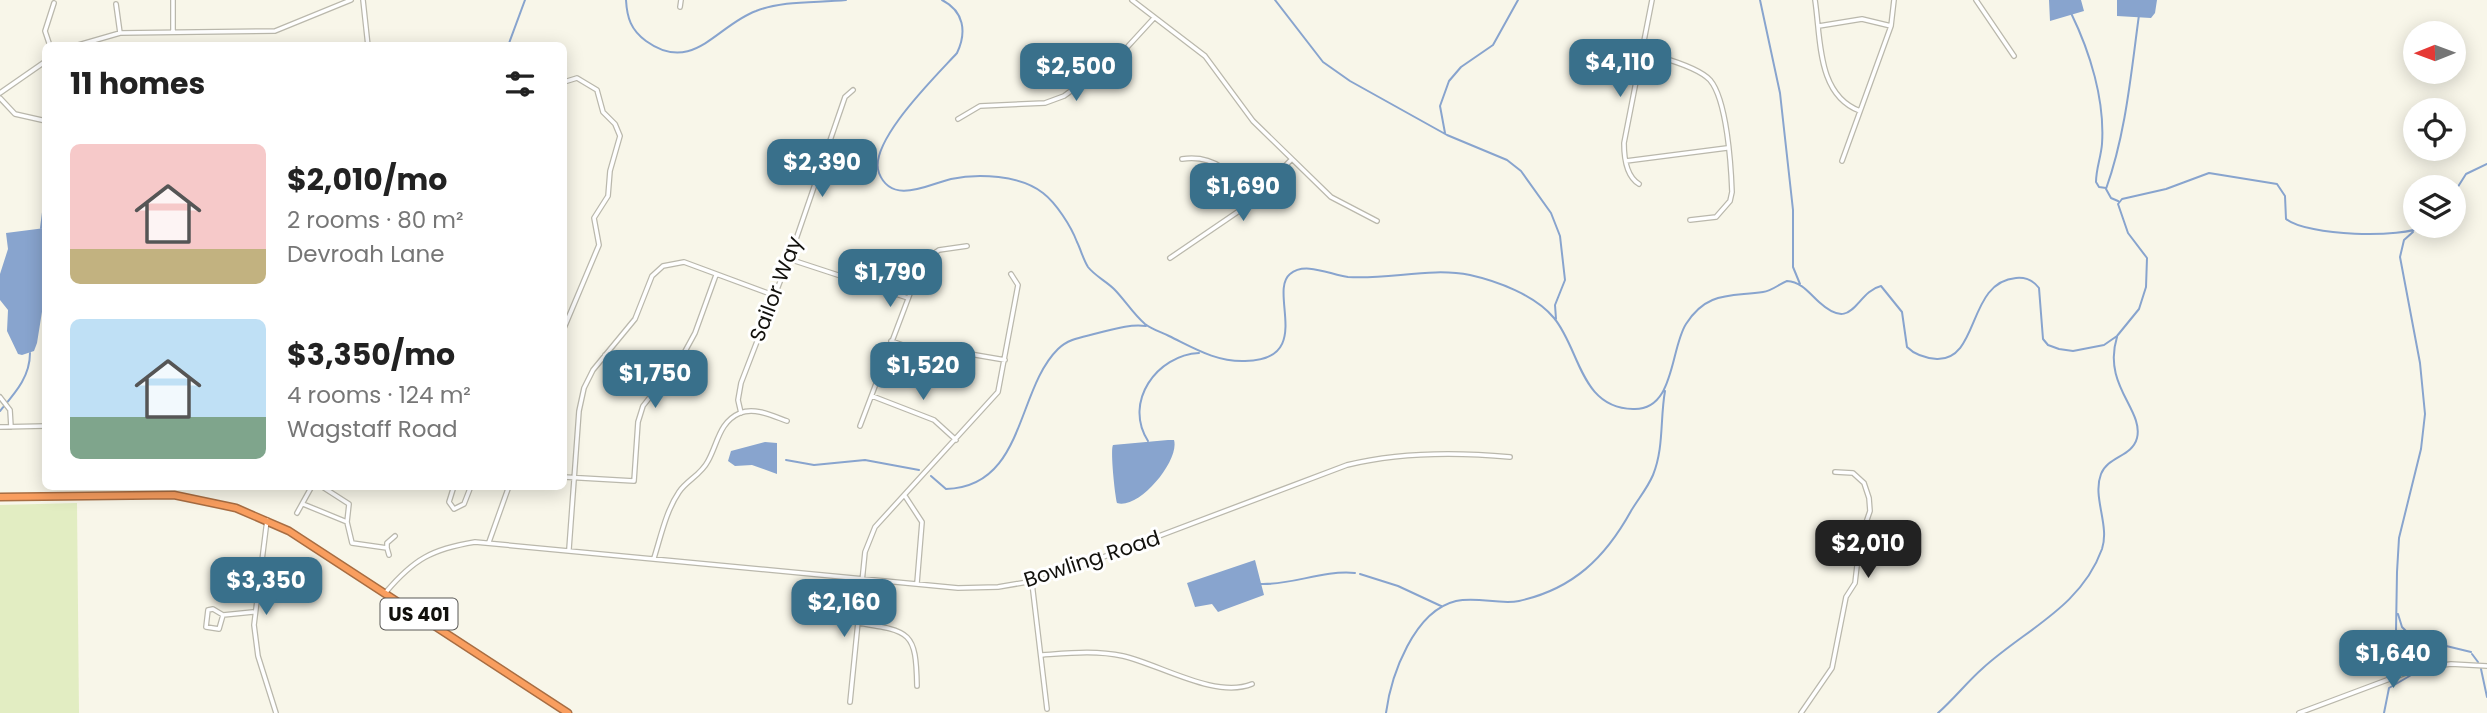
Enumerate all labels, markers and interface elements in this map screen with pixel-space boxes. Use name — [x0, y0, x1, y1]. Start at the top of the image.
north arrow — [2403, 21, 2466, 84]
map controls — [2403, 21, 2466, 238]
pin: $4,110 — [1563, 40, 1677, 99]
pin: $2,500 — [1019, 43, 1133, 103]
text: $4,110 — [1585, 46, 1655, 78]
text: $2,500 — [1036, 50, 1116, 82]
text: 11 homes — [70, 62, 205, 105]
icon: filters — [501, 65, 539, 103]
button: locate — [2403, 98, 2466, 161]
pin: $2,390 — [765, 140, 879, 199]
text: $2,390 — [783, 146, 861, 178]
text: $2,010/mo — [287, 158, 447, 201]
pin: $1,690 — [1186, 164, 1300, 223]
text: $1,690 — [1206, 170, 1280, 202]
icon: home — [126, 172, 210, 256]
button: layers — [2403, 175, 2466, 238]
text: 2 rooms · 80 m² — [287, 204, 464, 236]
street label: Sailor Way — [742, 232, 809, 345]
text: Devroah Lane — [287, 238, 445, 270]
pin: $1,790 — [833, 250, 947, 309]
text: $1,790 — [854, 256, 926, 288]
text: $3,350/mo — [287, 333, 455, 376]
pin: $1,520 — [866, 342, 980, 402]
icon: home — [126, 347, 210, 431]
text: $1,520 — [886, 349, 960, 381]
pin: $1,750 — [598, 350, 712, 410]
text: $1,750 — [619, 357, 691, 389]
text: 4 rooms · 124 m² — [287, 379, 471, 411]
text: Wagstaff Road — [287, 413, 458, 445]
pin: $2,010 — [1811, 520, 1925, 580]
street label: Bowling Road — [1020, 523, 1164, 594]
text: $2,010 — [1831, 527, 1905, 559]
pin: $3,350 — [209, 558, 323, 617]
text: $3,350 — [226, 564, 306, 596]
pin: $2,160 — [787, 580, 901, 639]
text: $2,160 — [807, 586, 881, 618]
road number: US 401 — [380, 598, 458, 629]
pin: $1,640 — [2336, 630, 2450, 690]
text: $1,640 — [2355, 637, 2431, 669]

